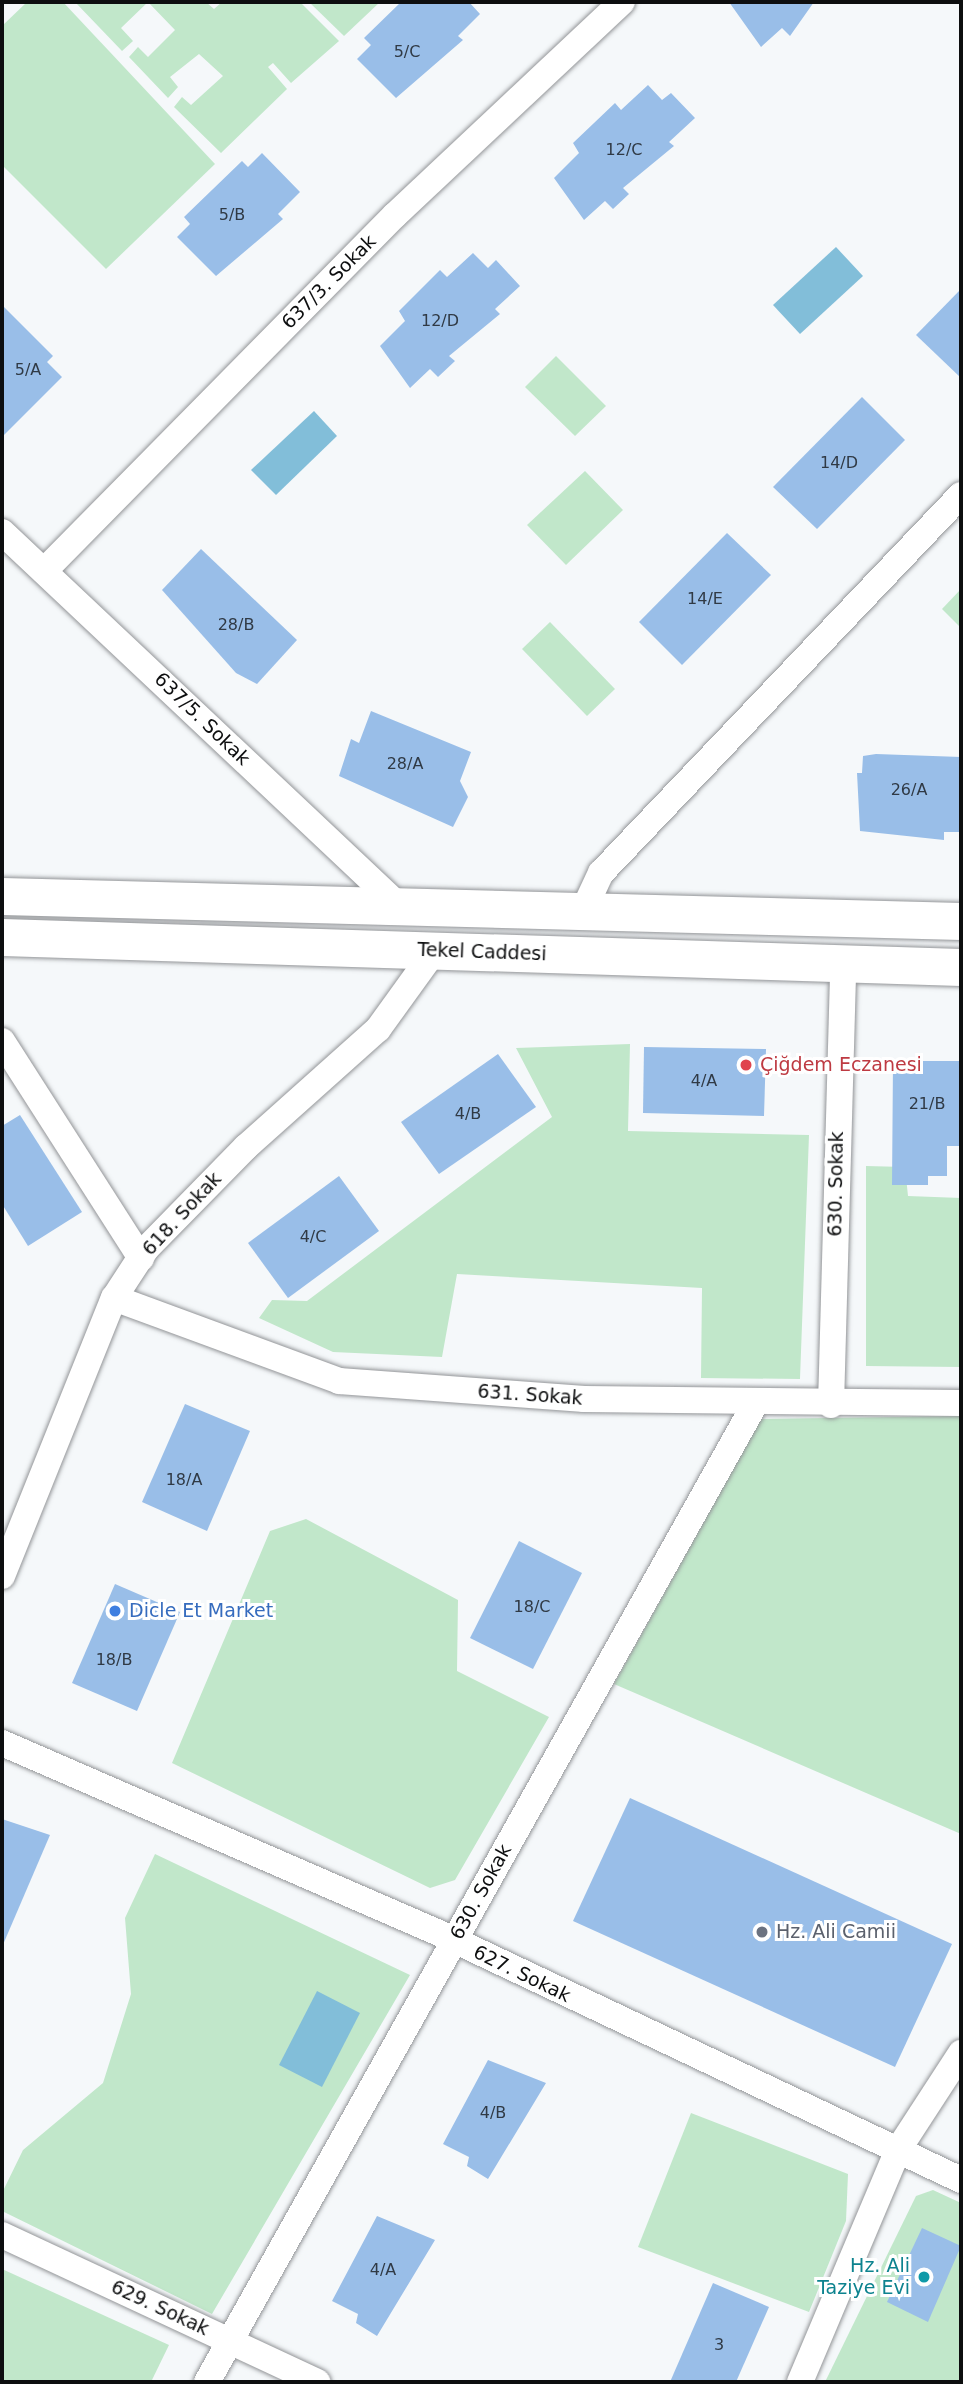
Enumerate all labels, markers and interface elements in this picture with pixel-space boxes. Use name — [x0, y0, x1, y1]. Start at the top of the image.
house number: 5/C — [394, 42, 420, 62]
house number: 12/C — [606, 140, 642, 160]
house number: 5/B — [219, 205, 245, 225]
street label: 637/3. Sokak — [277, 230, 381, 334]
house number: 12/D — [421, 311, 459, 331]
house number: 5/A — [15, 360, 41, 380]
house number: 14/D — [820, 453, 858, 473]
house number: 14/E — [687, 589, 723, 609]
house number: 28/B — [218, 615, 254, 635]
street label: 637/5. Sokak — [150, 668, 254, 770]
house number: 28/A — [387, 754, 423, 774]
house number: 26/A — [891, 780, 927, 800]
street label: Tekel Caddesi — [417, 938, 547, 966]
place label: Çiğdem Eczanesi — [760, 1054, 922, 1076]
marker: Çiğdem Eczanesi — [738, 1057, 754, 1073]
house number: 4/A — [691, 1071, 717, 1091]
house number: 21/B — [909, 1094, 945, 1114]
house number: 4/B — [455, 1104, 481, 1124]
street label: 630. Sokak — [824, 1131, 848, 1237]
street label: 618. Sokak — [138, 1168, 226, 1260]
house number: 4/C — [300, 1227, 326, 1247]
street label: 631. Sokak — [477, 1380, 583, 1410]
house number: 18/A — [166, 1470, 202, 1490]
house number: 18/C — [514, 1597, 550, 1617]
place label: Dicle Et Market — [129, 1600, 273, 1622]
marker: Dicle Et Market — [107, 1603, 123, 1619]
house number: 18/B — [96, 1650, 132, 1670]
street label: 630. Sokak — [445, 1840, 517, 1944]
place label: Hz. Ali Camii — [776, 1921, 896, 1943]
marker: Hz. Ali Camii — [754, 1924, 770, 1940]
street label: 627. Sokak — [470, 1941, 574, 2007]
house number: 4/B — [480, 2103, 506, 2123]
place label: Hz. Ali Taziye Evi — [817, 2255, 910, 2299]
house number: 4/A — [370, 2260, 396, 2280]
marker: Hz. Ali Taziye Evi — [916, 2269, 932, 2285]
street label: 629. Sokak — [107, 2275, 213, 2341]
house number: 3 — [714, 2335, 724, 2355]

